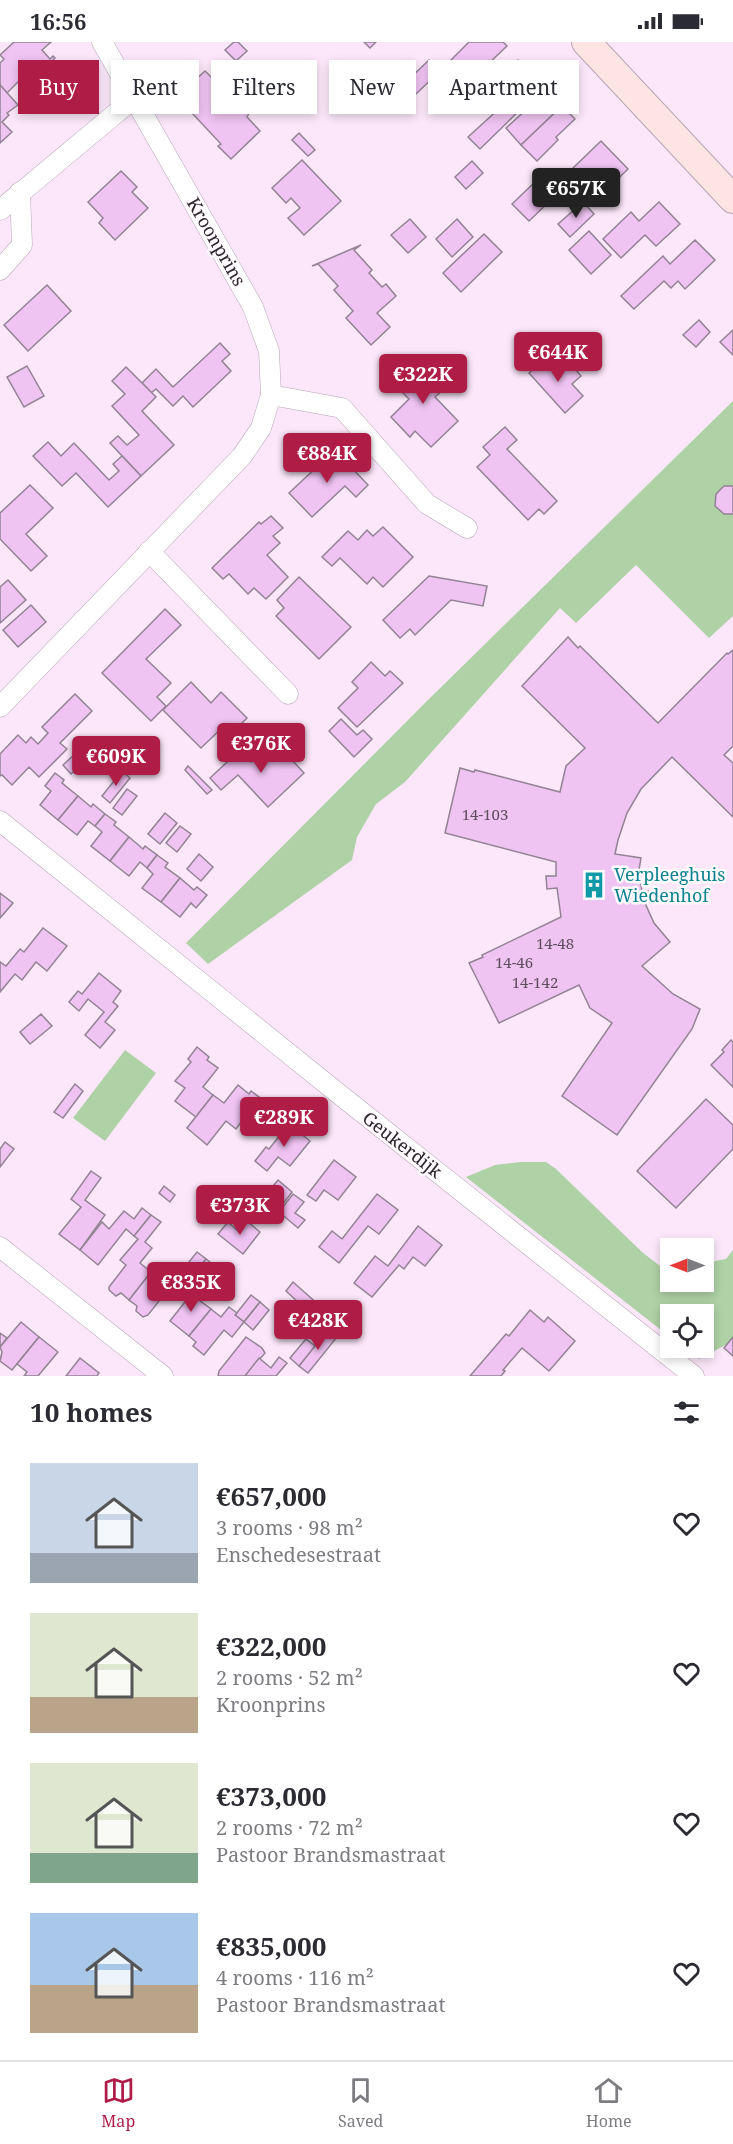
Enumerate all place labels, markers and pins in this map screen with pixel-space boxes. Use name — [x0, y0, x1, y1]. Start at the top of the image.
pin: €657K — [534, 168, 618, 219]
pin: €644K — [516, 332, 600, 383]
pin: €322K — [381, 354, 465, 405]
pin: €884K — [285, 433, 369, 484]
pin: €376K — [219, 723, 303, 774]
pin: €609K — [74, 736, 158, 787]
place label: Verpleeghuis Wiedenhof — [614, 862, 726, 907]
building icon: Verpleeghuis Wiedenhof — [579, 870, 609, 900]
pin: €289K — [242, 1097, 326, 1148]
pin: €373K — [198, 1185, 282, 1236]
pin: €835K — [149, 1262, 233, 1313]
pin: €428K — [276, 1300, 360, 1351]

